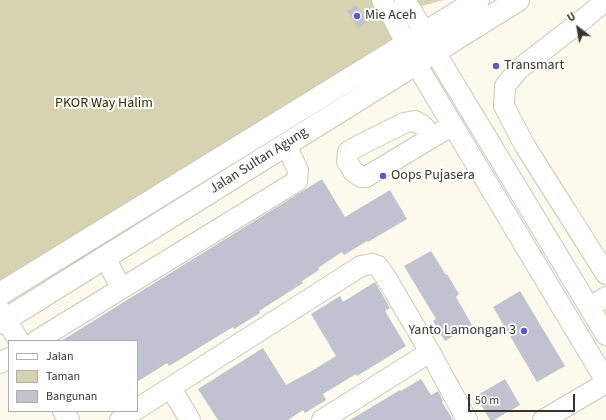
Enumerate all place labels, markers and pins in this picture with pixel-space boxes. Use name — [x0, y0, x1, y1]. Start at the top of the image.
place label: Mie Aceh — [365, 8, 417, 24]
marker: Mie Aceh — [352, 11, 362, 21]
place label: Transmart — [504, 58, 564, 74]
marker: Transmart — [491, 61, 501, 71]
place label: Oops Pujasera — [391, 168, 475, 184]
marker: Oops Pujasera — [378, 171, 388, 181]
place label: Yanto Lamongan 3 — [409, 323, 516, 339]
marker: Yanto Lamongan 3 — [519, 326, 529, 336]

